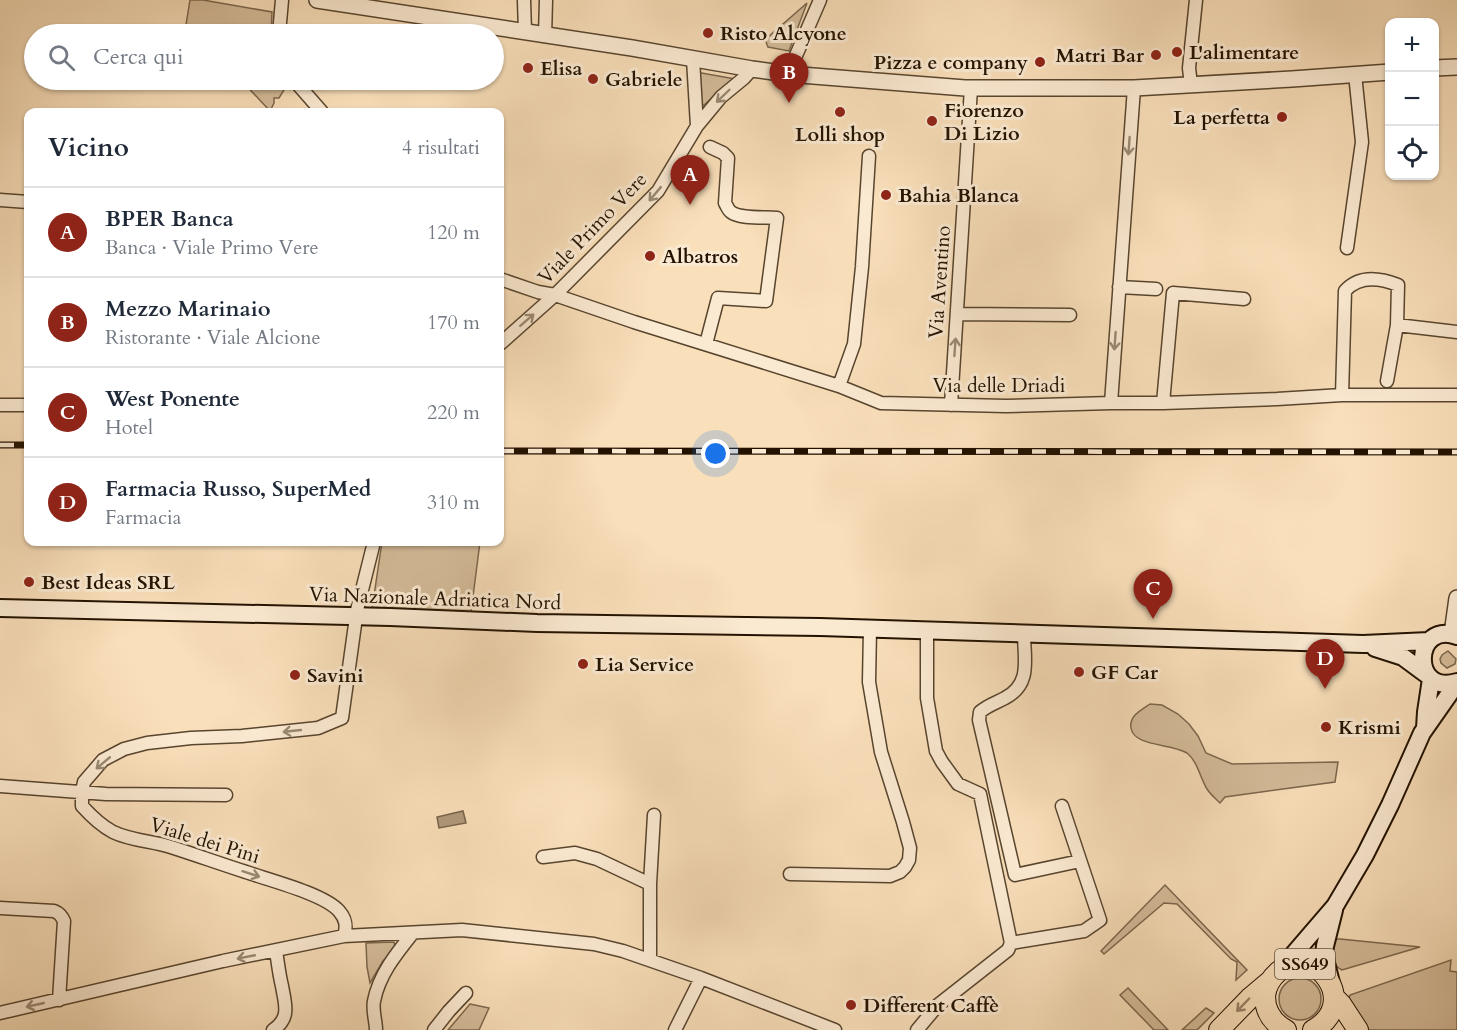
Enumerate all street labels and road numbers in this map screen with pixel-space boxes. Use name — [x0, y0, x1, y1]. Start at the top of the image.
street label: Viale Primo Vere — [532, 166, 653, 290]
street label: Via Aventino — [922, 224, 957, 339]
street label: Via delle Driadi — [933, 372, 1066, 399]
street label: Via Nazionale Adriatica Nord — [308, 581, 562, 616]
street label: Viale dei Pini — [147, 811, 264, 870]
road number: SS649 — [1275, 949, 1335, 979]

